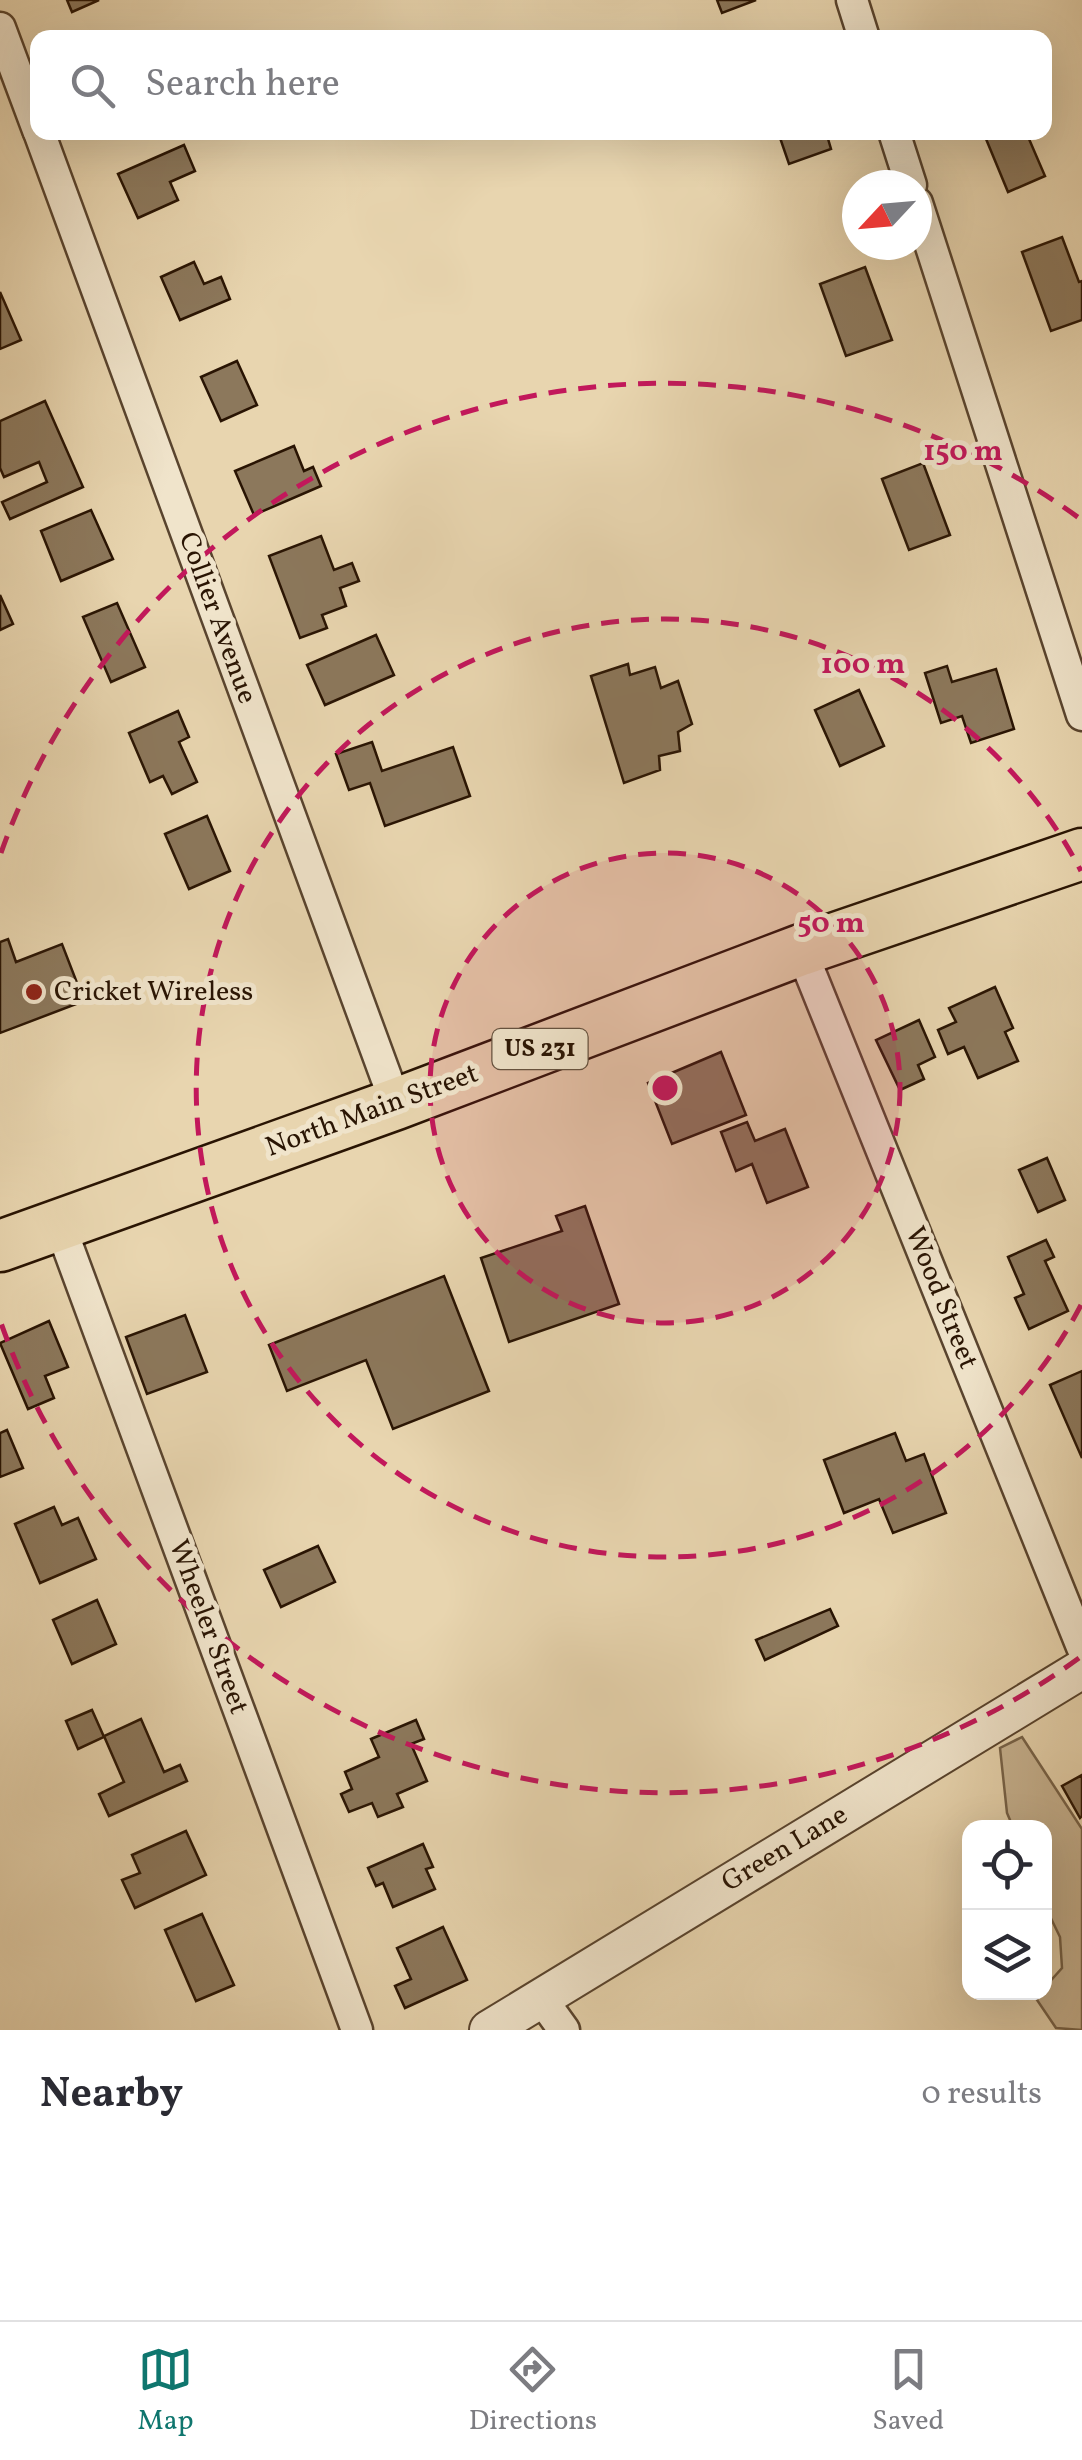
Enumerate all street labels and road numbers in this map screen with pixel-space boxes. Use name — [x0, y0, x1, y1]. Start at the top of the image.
street label: Collier Avenue — [168, 527, 266, 709]
road number: US 231 — [492, 1029, 588, 1069]
street label: North Main Street — [260, 1054, 484, 1168]
street label: Wood Street — [895, 1221, 987, 1375]
street label: Wheeler Street — [158, 1534, 258, 1720]
street label: Green Lane — [715, 1796, 855, 1902]

